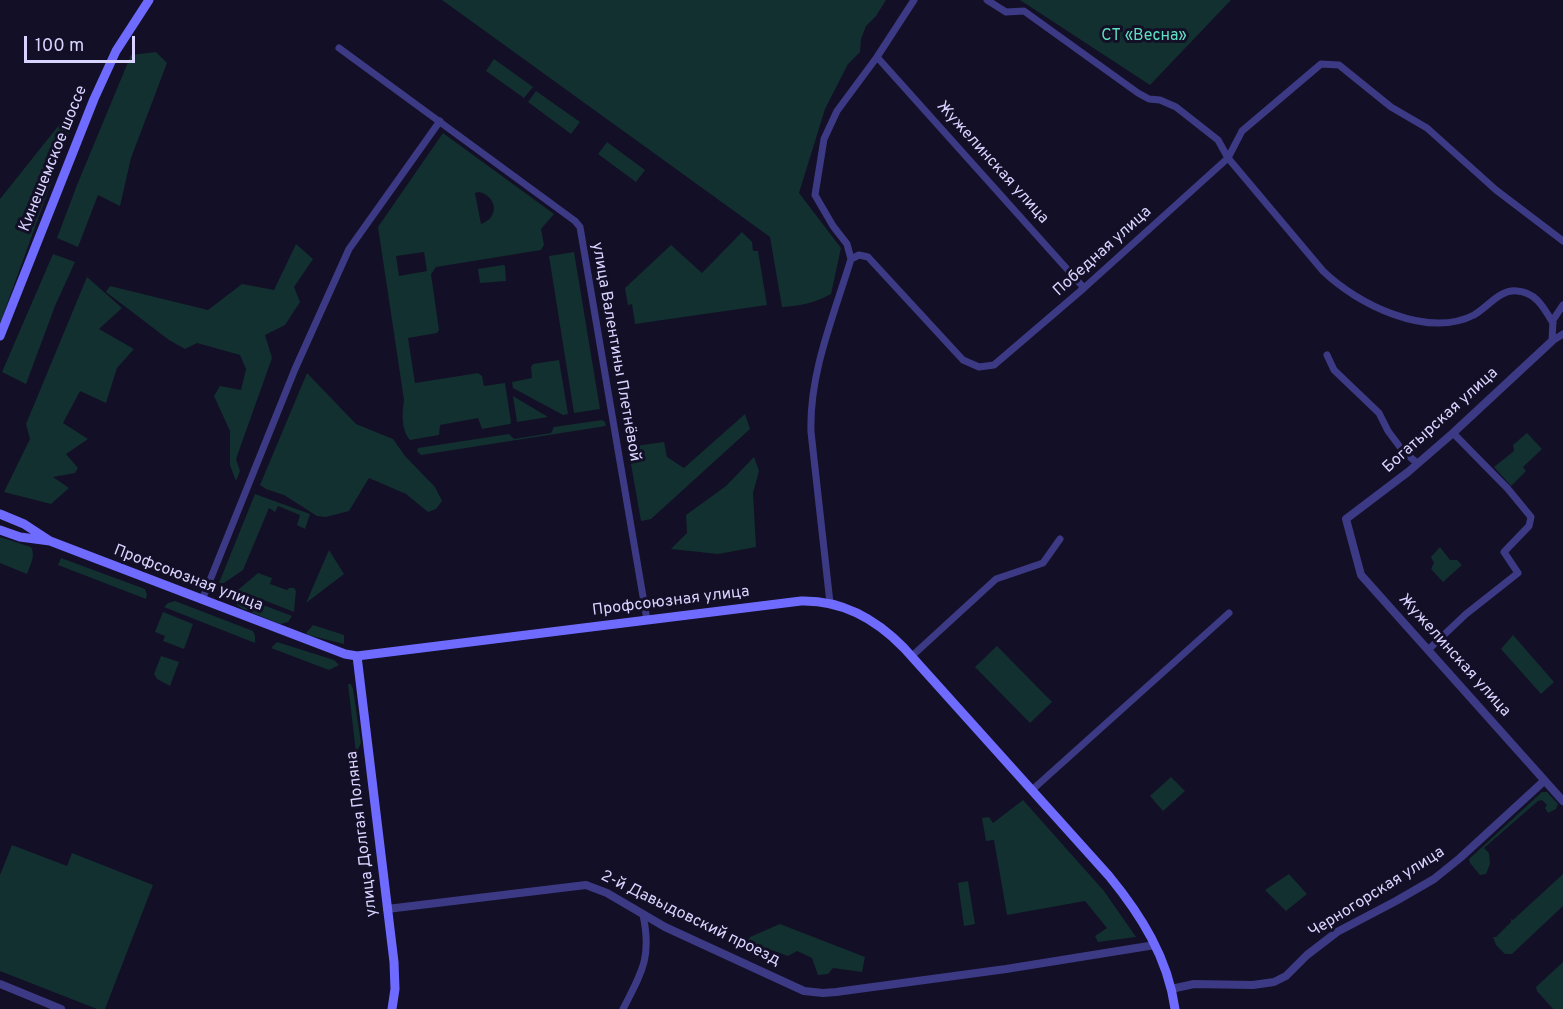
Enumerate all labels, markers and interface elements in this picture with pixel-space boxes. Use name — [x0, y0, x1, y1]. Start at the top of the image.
scale bar — [27, 24, 138, 62]
park label: СТ «Весна» — [1101, 27, 1187, 47]
text: 100 m — [35, 35, 84, 58]
street label: Кинешемское шоссе — [16, 83, 92, 235]
street label: Жужелинская улица — [932, 98, 1052, 228]
street label: Победная улица — [1050, 203, 1156, 301]
street label: улица Валентины Плетнёвой — [586, 241, 644, 463]
street label: Богатырская улица — [1379, 364, 1503, 478]
street label: Профсоюзная улица — [111, 542, 265, 616]
street label: Профсоюзная улица — [591, 583, 751, 621]
street label: Жужелинская улица — [1394, 591, 1514, 721]
street label: улица Долгая Поляна — [343, 750, 383, 918]
street label: Черногорская улица — [1305, 843, 1449, 943]
street label: 2-й Давыдовский проезд — [597, 867, 783, 971]

